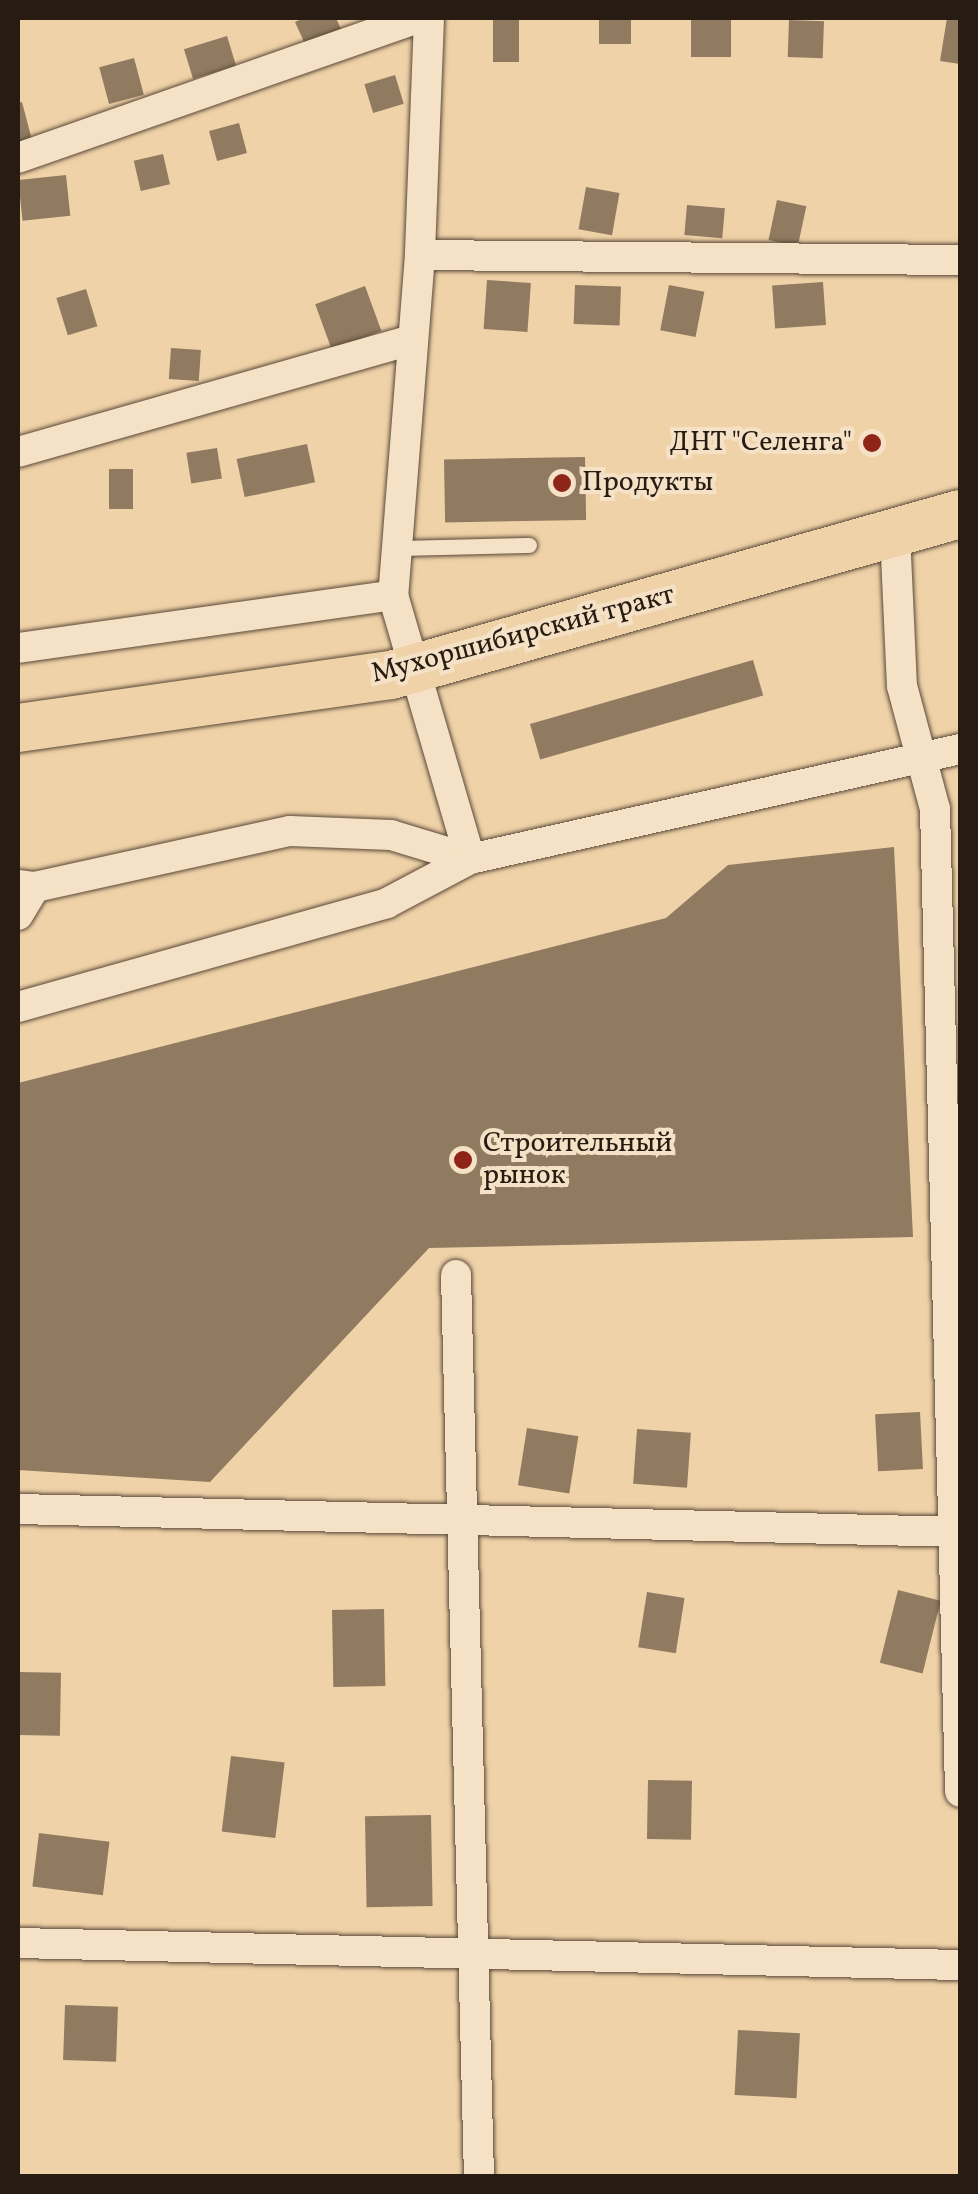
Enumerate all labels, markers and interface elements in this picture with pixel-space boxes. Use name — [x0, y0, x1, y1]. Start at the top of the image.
place label: ДНТ "Селенга" — [669, 426, 852, 460]
marker: ДНТ "Селенга" — [861, 432, 883, 454]
place label: Продукты — [582, 466, 713, 500]
marker: Продукты — [551, 472, 573, 494]
street label: Мухоршибирский тракт — [367, 578, 679, 692]
place label: Строительный рынок — [483, 1127, 672, 1193]
marker: Строительный рынок — [452, 1149, 474, 1171]

